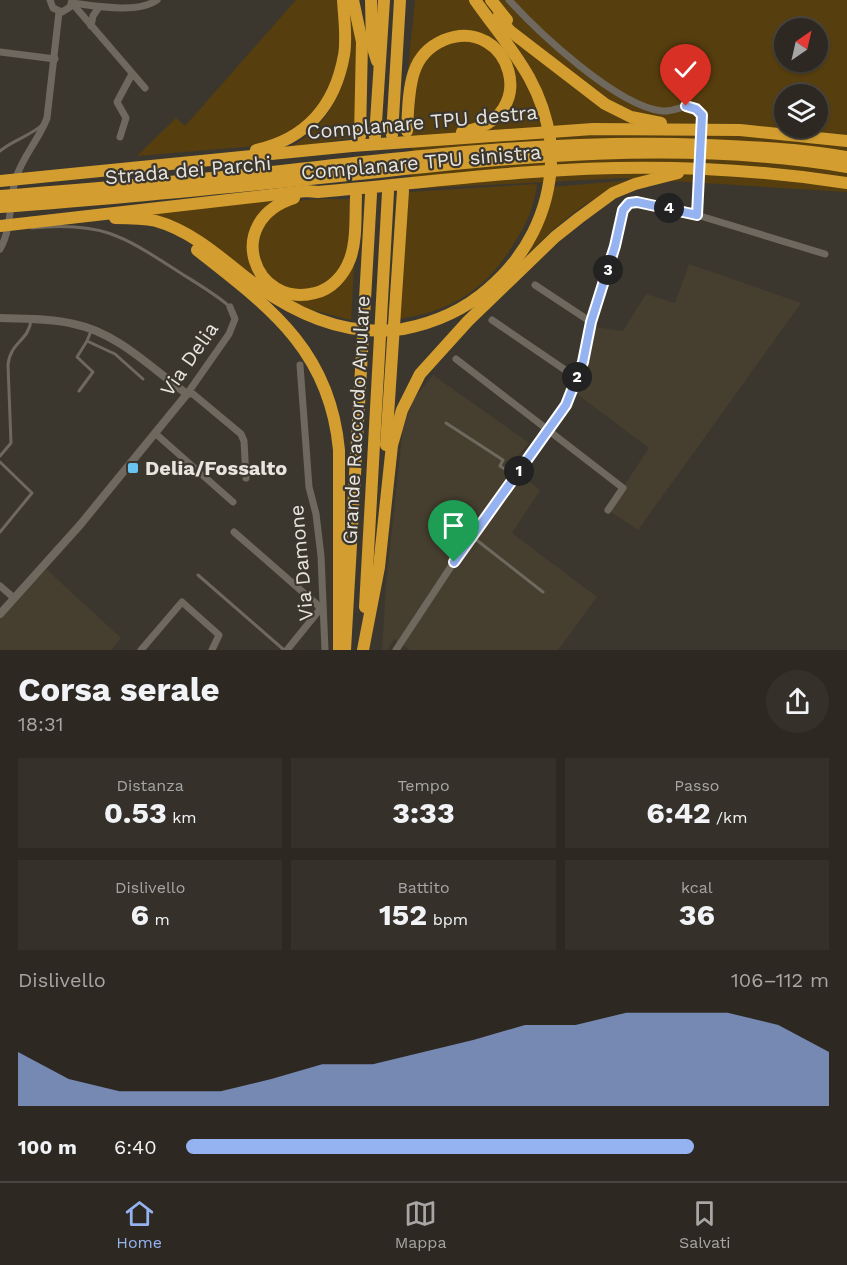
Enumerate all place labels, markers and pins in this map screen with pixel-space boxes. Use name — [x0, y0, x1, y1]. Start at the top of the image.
pin — [660, 44, 711, 106]
pin: 4 — [654, 193, 684, 223]
pin: 3 — [593, 255, 623, 285]
pin: 2 — [562, 362, 592, 392]
place label: Delia/Fossalto — [145, 456, 287, 480]
pin: 1 — [504, 456, 534, 486]
marker: Delia/Fossalto — [126, 461, 140, 475]
pin — [428, 500, 479, 562]

